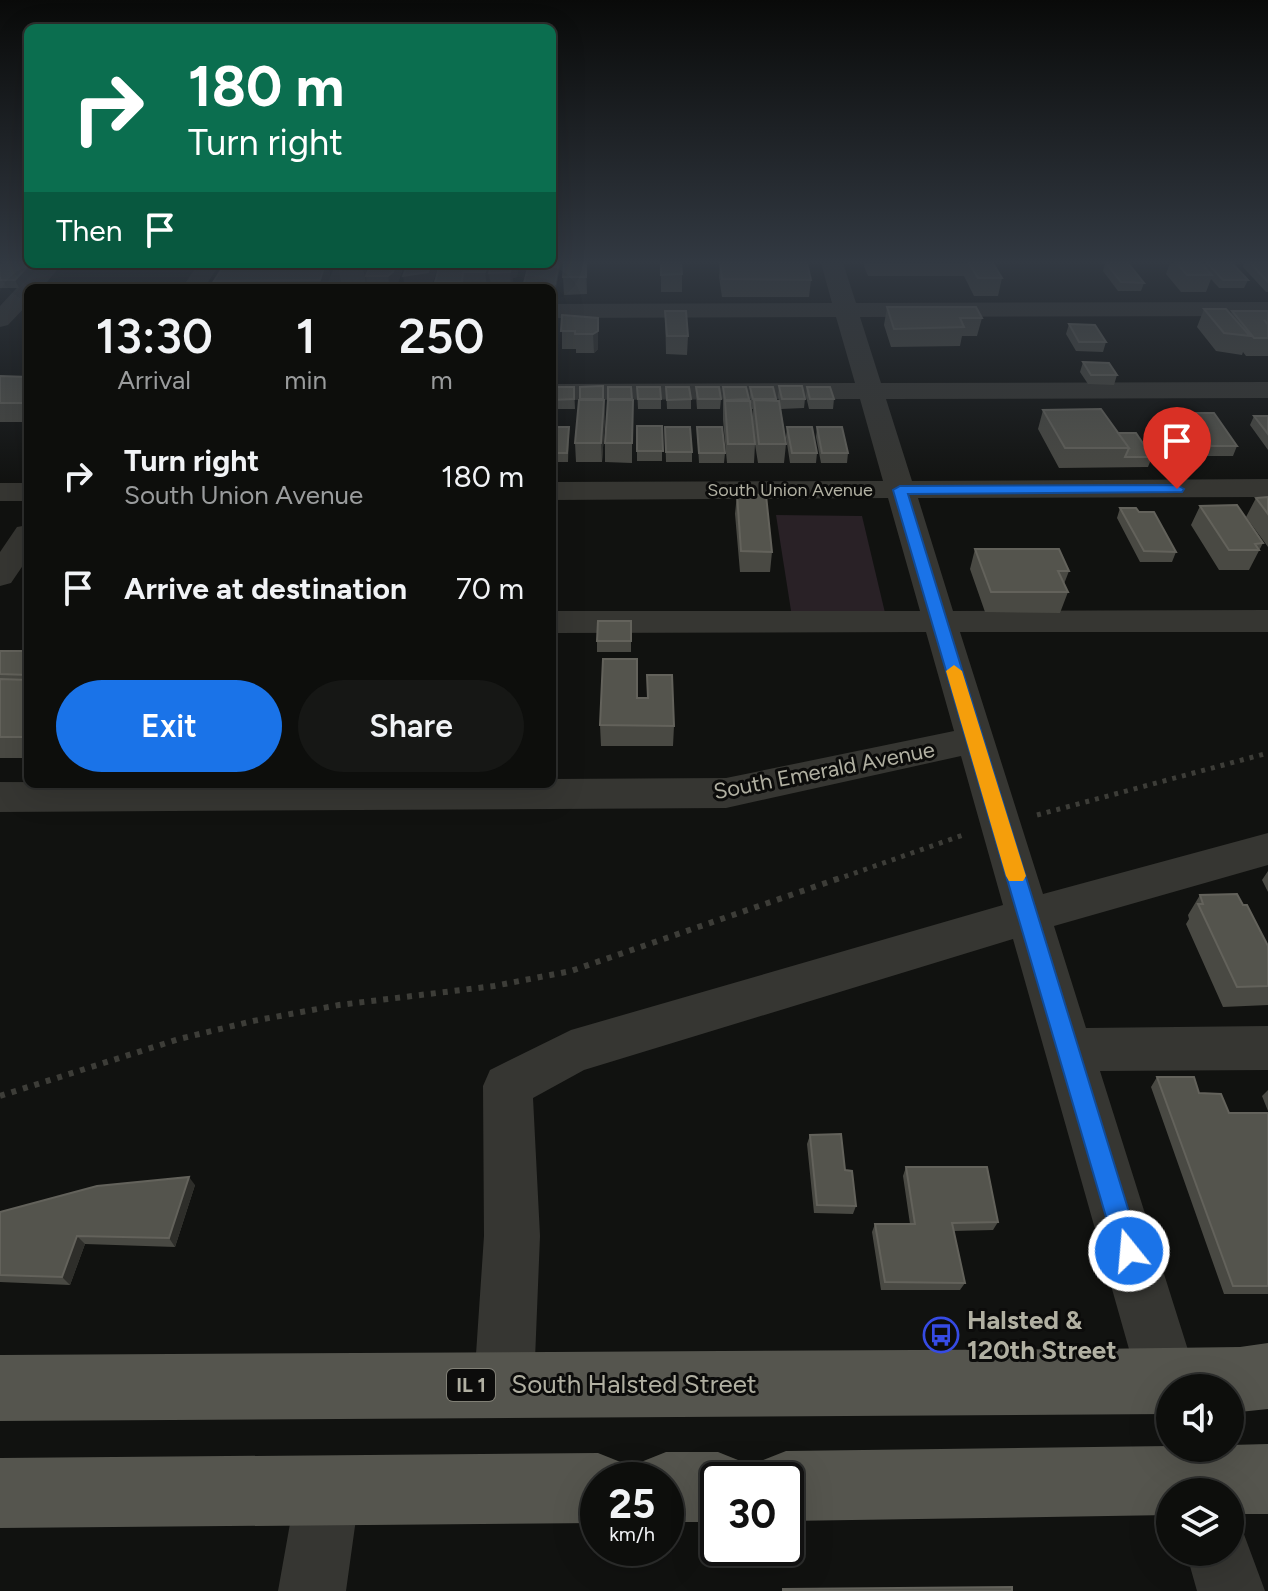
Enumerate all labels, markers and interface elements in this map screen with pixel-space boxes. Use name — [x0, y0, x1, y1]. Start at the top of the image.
text: 180 m — [188, 53, 344, 120]
icon: right — [56, 56, 160, 160]
text: Turn right — [188, 121, 343, 164]
icon: arrive — [138, 208, 182, 252]
text: Then — [56, 212, 122, 249]
text: 13:30 — [95, 307, 213, 365]
text: 1 — [296, 307, 316, 365]
text: 250 — [398, 307, 485, 365]
text: Arrival — [117, 364, 191, 396]
text: min — [284, 364, 327, 396]
text: m — [430, 364, 453, 396]
pin — [1143, 407, 1211, 489]
icon: arrive — [1155, 419, 1199, 463]
text: Turn right — [124, 442, 259, 479]
icon: right — [56, 454, 100, 498]
text: 180 m — [441, 458, 524, 495]
text: South Union Avenue — [124, 479, 363, 511]
street label: South Union Avenue — [707, 479, 873, 501]
icon: arrive — [56, 566, 100, 610]
text: Arrive at destination — [124, 570, 407, 607]
text: 70 m — [456, 570, 524, 607]
button: Exit — [56, 680, 282, 772]
button: Share — [298, 680, 524, 772]
street label: South Emerald Avenue — [711, 736, 937, 805]
position arrow — [1087, 1209, 1171, 1293]
place label: Halsted & 120th Street — [967, 1304, 1117, 1366]
bus stop icon: Halsted & 120th Street — [922, 1316, 960, 1354]
street label: South Halsted Street — [511, 1368, 757, 1400]
road number: IL 1 — [447, 1369, 495, 1401]
map controls — [1156, 1374, 1244, 1566]
button: sound — [1156, 1374, 1244, 1462]
speed limit sign: 30 — [700, 1462, 804, 1566]
button: layers — [1156, 1478, 1244, 1566]
text: 25 — [609, 1480, 655, 1528]
text: km/h — [609, 1522, 655, 1546]

